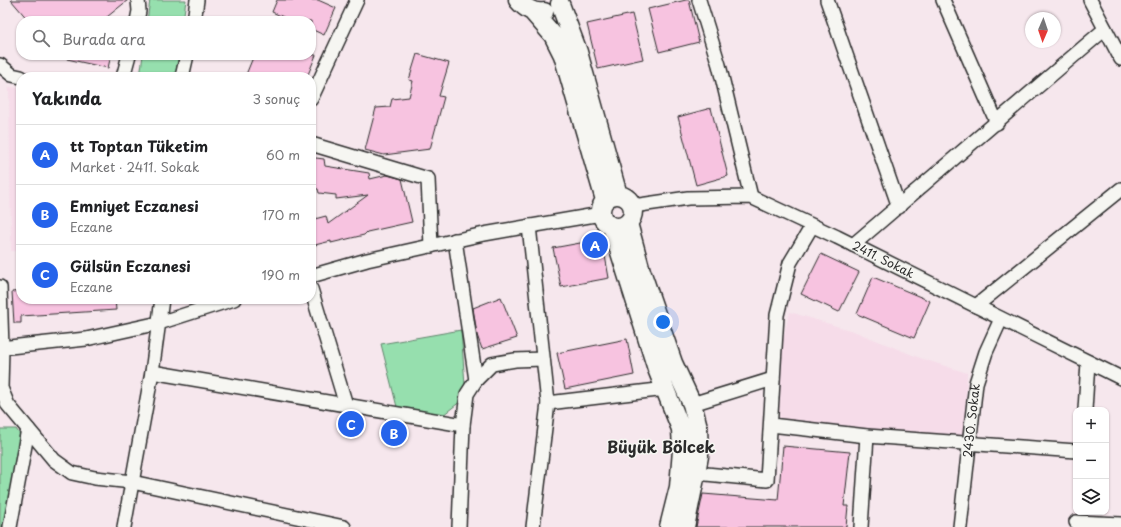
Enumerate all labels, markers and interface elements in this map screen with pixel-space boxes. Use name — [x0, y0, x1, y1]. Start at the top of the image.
north arrow — [1025, 12, 1061, 48]
search box — [16, 16, 316, 60]
icon: search — [30, 27, 52, 49]
text: Burada ara — [62, 27, 145, 50]
text: Yakında — [32, 85, 102, 111]
text: 3 sonuç — [252, 89, 300, 108]
text: tt Toptan Tüketim — [70, 134, 208, 157]
text: A — [40, 145, 50, 164]
text: 60 m — [266, 145, 300, 164]
text: Market · 2411. Sokak — [70, 157, 200, 176]
text: Emniyet Eczanesi — [70, 194, 199, 217]
text: B — [41, 205, 49, 224]
text: 170 m — [262, 205, 300, 224]
text: Eczane — [70, 217, 113, 236]
pin: A — [582, 230, 608, 260]
street label: 2411. Sokak — [849, 236, 918, 282]
text: Gülsün Eczanesi — [70, 254, 191, 277]
text: C — [40, 265, 50, 284]
text: 190 m — [261, 265, 300, 284]
text: Eczane — [70, 277, 113, 296]
your location — [653, 312, 673, 332]
street label: 2430. Sokak — [958, 382, 984, 459]
map controls — [1073, 407, 1109, 515]
button: + — [1073, 407, 1109, 443]
pin: C — [338, 409, 364, 439]
pin: B — [381, 418, 407, 448]
district label: Büyük Bölcek — [607, 434, 716, 458]
button: − — [1073, 443, 1109, 479]
button: layers — [1073, 479, 1109, 515]

